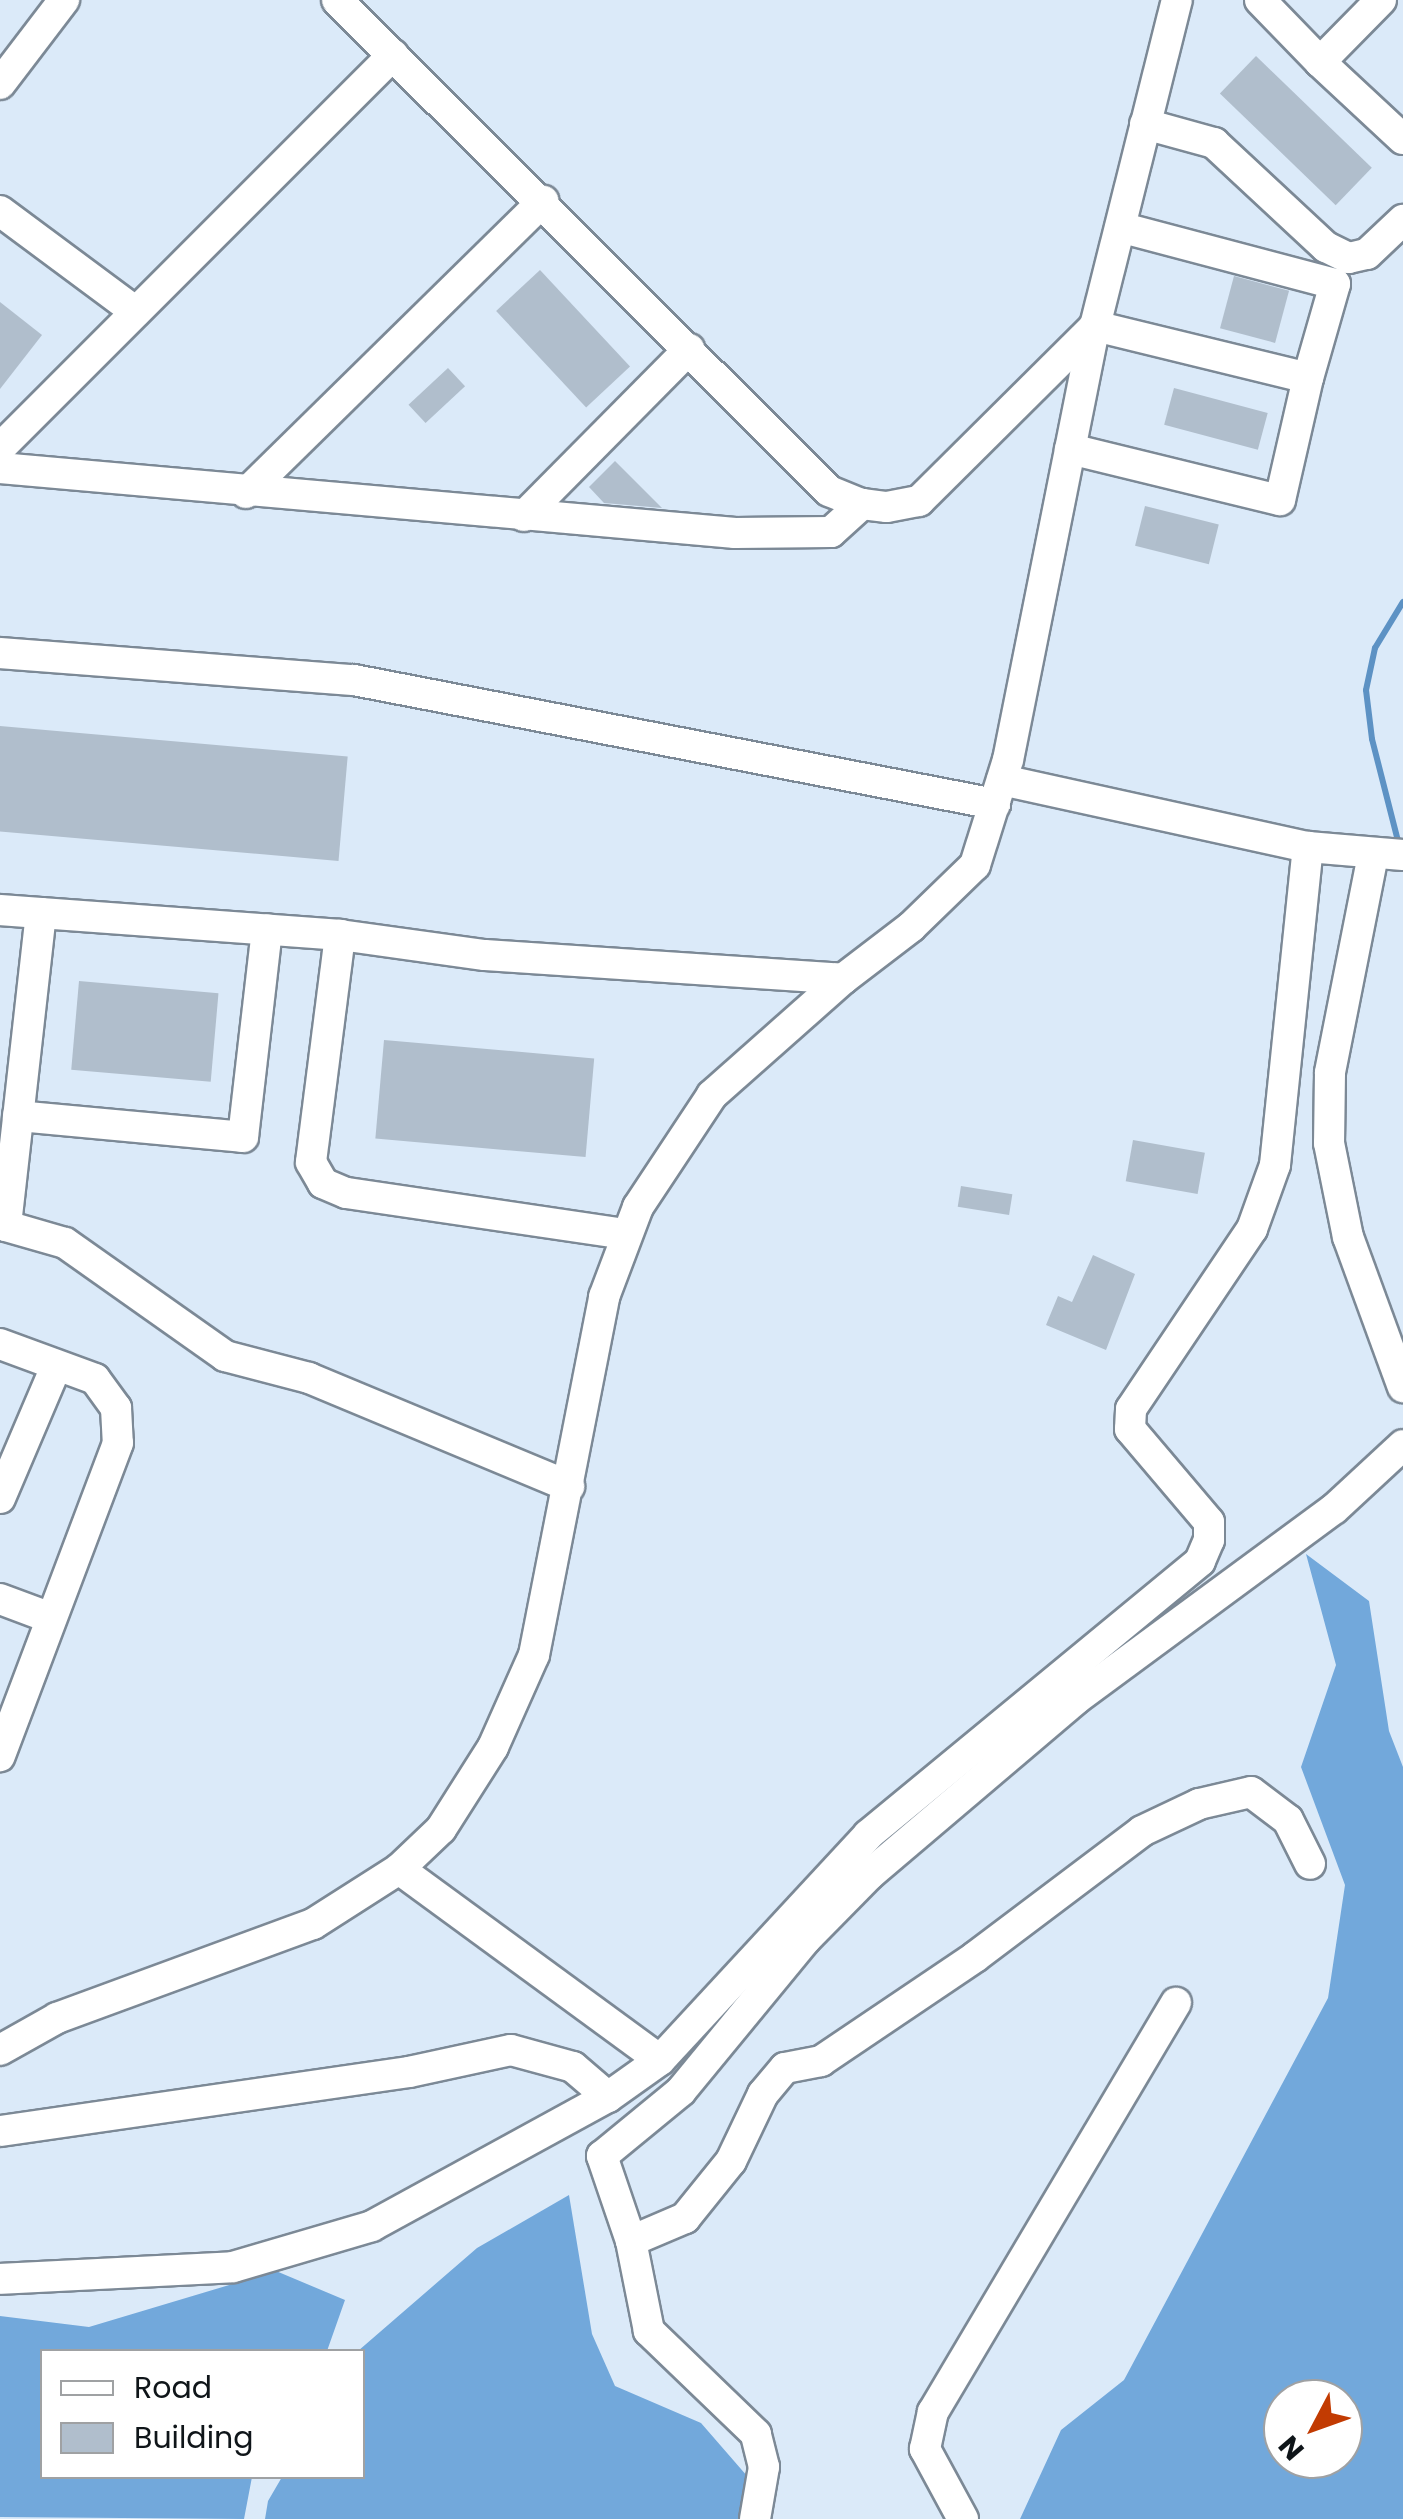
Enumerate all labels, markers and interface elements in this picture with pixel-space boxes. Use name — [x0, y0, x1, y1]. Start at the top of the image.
legend — [40, 2349, 365, 2479]
text: Road — [134, 2366, 212, 2409]
north arrow — [1263, 2379, 1363, 2479]
text: Building — [134, 2416, 254, 2459]
text: N — [1270, 2427, 1313, 2468]

